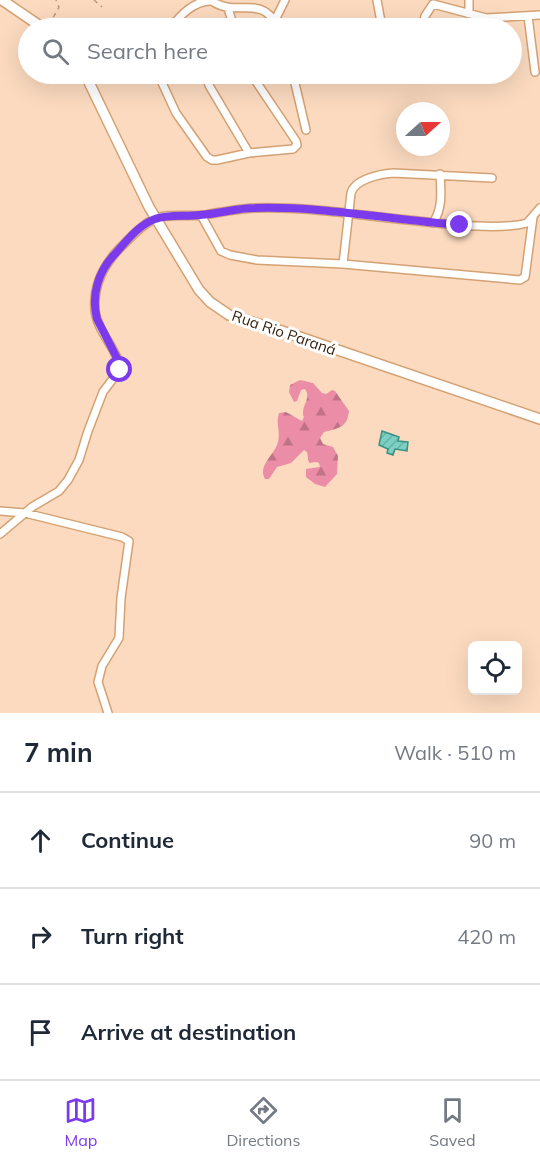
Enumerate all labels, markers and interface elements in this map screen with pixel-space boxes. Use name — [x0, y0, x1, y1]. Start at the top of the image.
search box — [18, 18, 522, 84]
icon: search — [39, 35, 72, 68]
text: Search here — [87, 37, 208, 65]
north arrow — [396, 102, 450, 156]
route end — [446, 211, 472, 237]
street label: Rua Rio Paraná — [230, 306, 339, 359]
route start — [106, 356, 132, 382]
map controls — [468, 641, 522, 695]
button: locate — [468, 641, 522, 695]
text: 7 min — [24, 736, 93, 769]
text: Walk · 510 m — [394, 740, 516, 765]
icon: ahead — [24, 824, 57, 857]
text: Continue — [81, 826, 174, 854]
text: 90 m — [469, 828, 516, 853]
icon: right — [24, 920, 57, 953]
text: Turn right — [81, 922, 184, 950]
text: 420 m — [457, 924, 516, 949]
icon: arrive — [24, 1016, 57, 1049]
text: Arrive at destination — [81, 1018, 296, 1046]
tab: Map — [64, 1094, 97, 1150]
tab: Directions — [226, 1094, 300, 1150]
tab: Saved — [429, 1094, 476, 1150]

